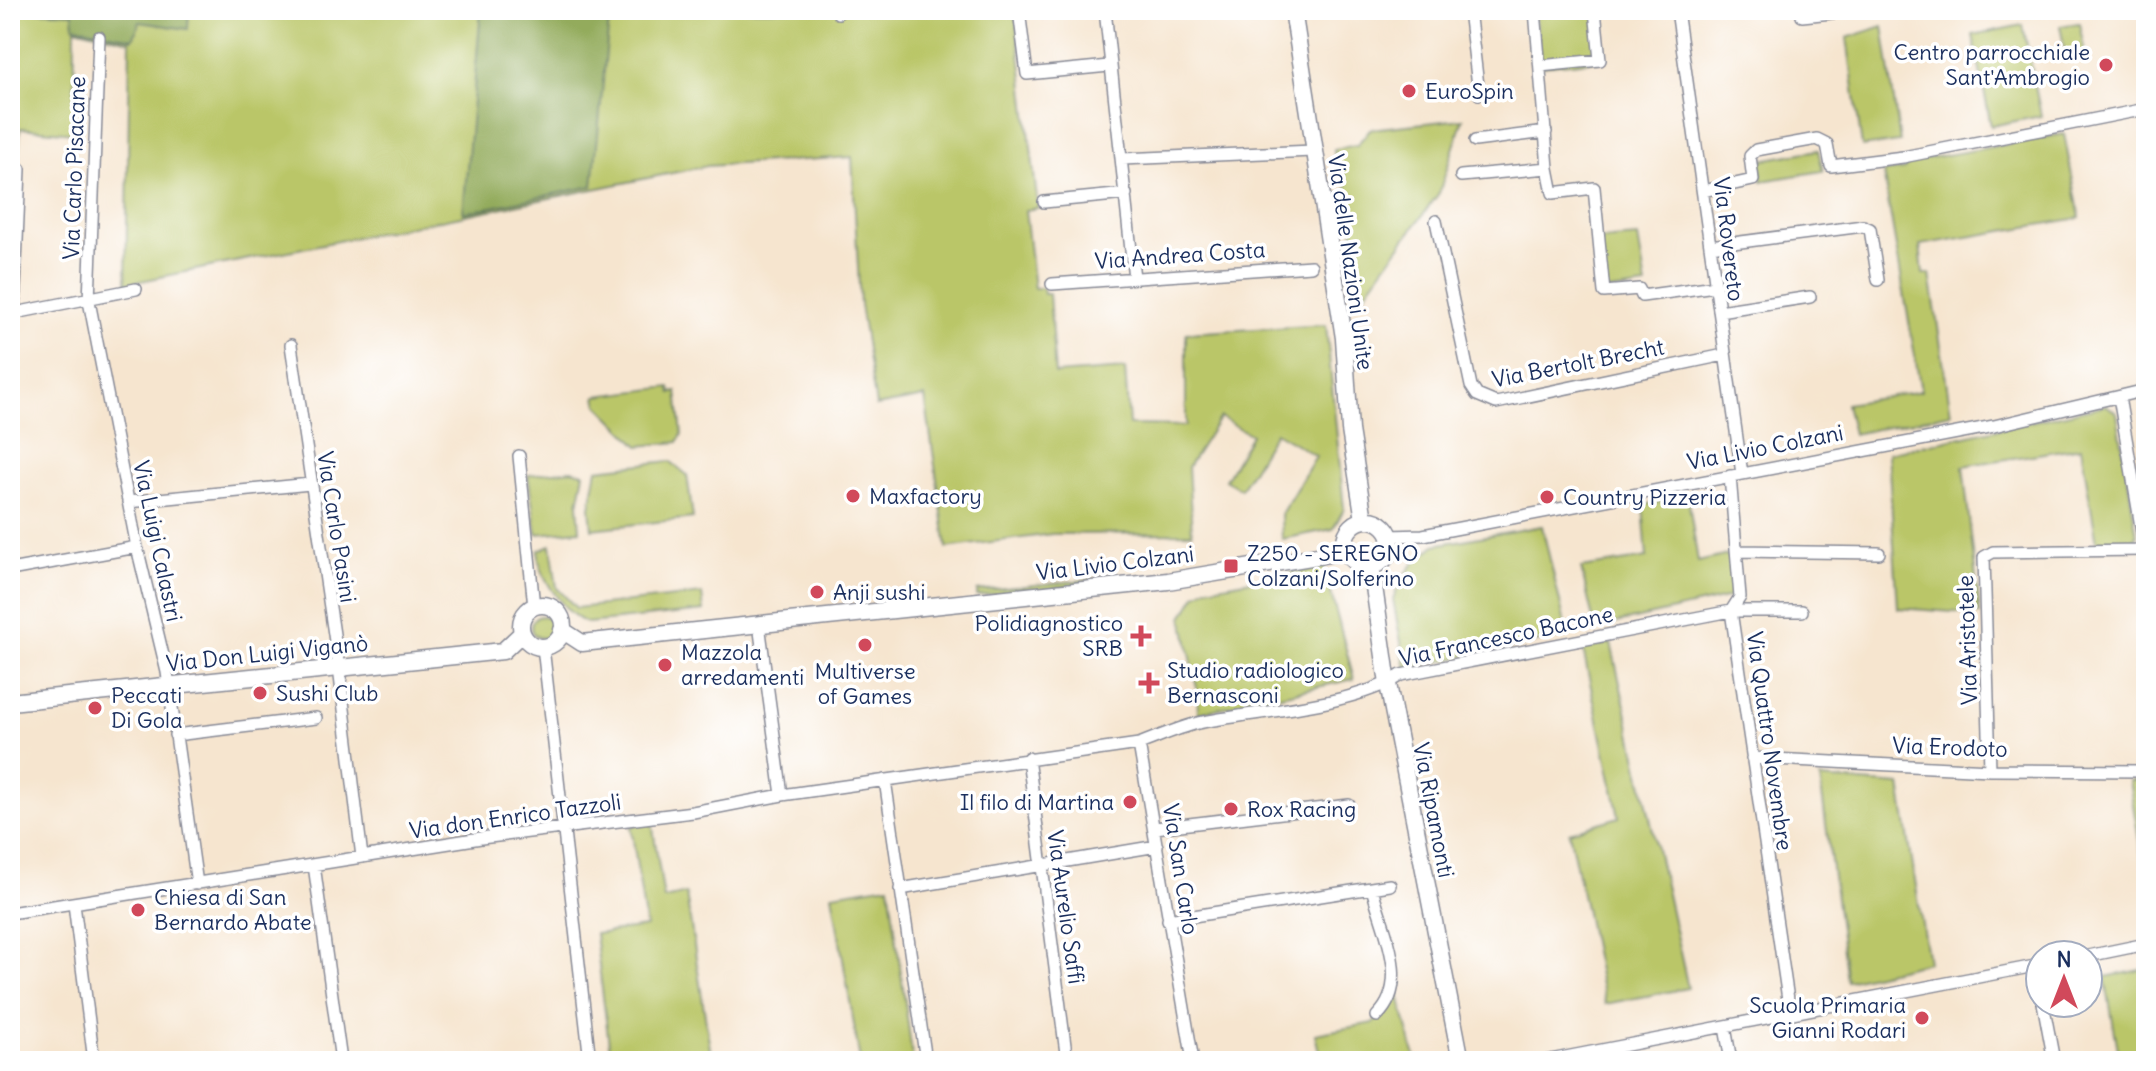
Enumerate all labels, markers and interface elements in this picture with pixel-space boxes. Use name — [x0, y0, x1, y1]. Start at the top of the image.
place label: Centro parrocchiale Sant'Ambrogio — [1894, 38, 2090, 91]
marker: Centro parrocchiale Sant'Ambrogio — [2097, 56, 2115, 74]
street label: Via Carlo Pisacane — [57, 76, 91, 260]
place label: EuroSpin — [1425, 77, 1514, 105]
marker: EuroSpin — [1400, 82, 1418, 100]
street label: Via delle Nazioni Unite — [1322, 152, 1380, 372]
street label: Via Rovereto — [1707, 175, 1751, 303]
street label: Via Andrea Costa — [1094, 235, 1266, 275]
street label: Via Bertolt Brecht — [1490, 333, 1666, 393]
street label: Via Livio Colzani — [1684, 418, 1846, 476]
street label: Via Carlo Pasini — [311, 449, 363, 605]
street label: Via Luigi Calastri — [127, 458, 189, 624]
place label: Maxfactory — [869, 482, 982, 510]
place label: Country Pizzeria — [1563, 483, 1726, 511]
marker: Maxfactory — [844, 487, 862, 505]
marker: Country Pizzeria — [1538, 488, 1556, 506]
street label: Via Livio Colzani — [1035, 539, 1195, 587]
place label: Z250 - SEREGNO Colzani/Solferino — [1247, 539, 1418, 592]
marker: Z250 - SEREGNO Colzani/Solferino — [1222, 557, 1240, 575]
street label: Via Aristotele — [1951, 575, 1983, 705]
place label: Anji sushi — [833, 578, 925, 606]
marker: Anji sushi — [808, 583, 826, 601]
street label: Via Francesco Bacone — [1396, 600, 1616, 672]
place label: Polidiagnostico SRB — [975, 609, 1123, 662]
marker: Polidiagnostico SRB — [1130, 625, 1152, 647]
street label: Via Don Luigi Viganò — [165, 628, 369, 678]
street label: Via Quattro Novembre — [1741, 630, 1799, 852]
marker: Multiverse of Games — [856, 636, 874, 654]
place label: Mazzola arredamenti — [681, 638, 804, 691]
marker: Mazzola arredamenti — [656, 656, 674, 674]
place label: Studio radiologico Bernasconi — [1167, 656, 1344, 709]
place label: Multiverse of Games — [814, 657, 916, 710]
marker: Studio radiologico Bernasconi — [1138, 672, 1160, 694]
place label: Sushi Club — [276, 679, 378, 707]
place label: Peccati Di Gola — [111, 681, 183, 734]
marker: Sushi Club — [251, 684, 269, 702]
marker: Peccati Di Gola — [86, 699, 104, 717]
street label: Via Erodoto — [1892, 731, 2008, 763]
street label: Via Ripamonti — [1407, 740, 1461, 880]
street label: Via don Enrico Tazzoli — [407, 787, 623, 845]
place label: Il filo di Martina — [960, 788, 1114, 816]
marker: Il filo di Martina — [1121, 793, 1139, 811]
place label: Rox Racing — [1247, 795, 1356, 823]
marker: Rox Racing — [1222, 800, 1240, 818]
street label: Via San Carlo — [1157, 801, 1205, 937]
street label: Via Aurelio Saffi — [1041, 828, 1091, 986]
place label: Chiesa di San Bernardo Abate — [154, 883, 312, 936]
marker: Chiesa di San Bernardo Abate — [129, 901, 147, 919]
north arrow — [2024, 939, 2104, 1019]
text: N — [2056, 945, 2072, 973]
place label: Scuola Primaria Gianni Rodari — [1749, 991, 1906, 1044]
marker: Scuola Primaria Gianni Rodari — [1913, 1009, 1931, 1027]

